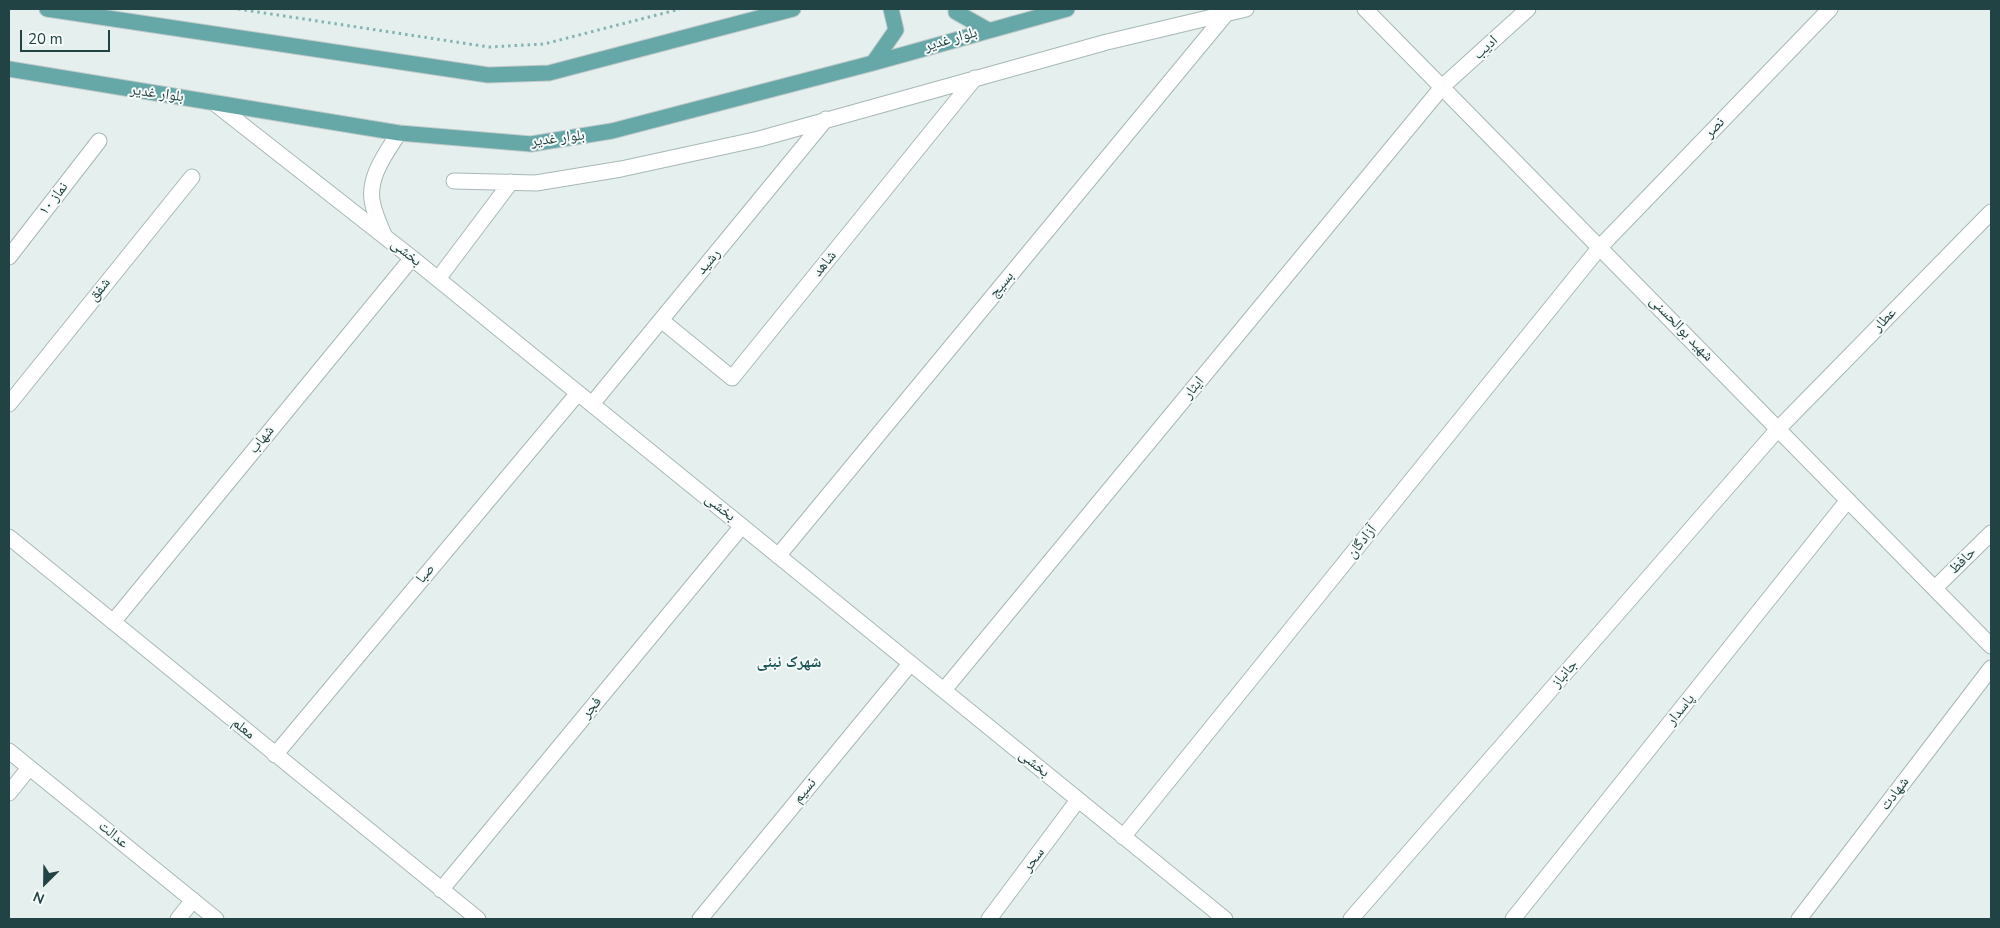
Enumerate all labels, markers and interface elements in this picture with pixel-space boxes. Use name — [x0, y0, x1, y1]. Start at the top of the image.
scale bar — [22, 20, 112, 52]
street label: بلوار غدیر — [923, 24, 979, 56]
text: 20 m — [28, 29, 63, 49]
street label: ادیب — [1470, 32, 1502, 64]
street label: بلوار غدیر — [129, 81, 185, 107]
street label: نصر — [1701, 114, 1729, 142]
street label: بلوار غدیر — [530, 127, 586, 151]
street label: نماز ۱۰ — [35, 179, 73, 219]
street label: بخشی — [387, 235, 425, 271]
street label: رشید — [693, 245, 725, 279]
street label: شاهد — [809, 247, 841, 281]
street label: بسیج — [986, 268, 1018, 302]
street label: شفق — [85, 275, 115, 305]
street label: شهید بوالحسنی — [1645, 292, 1717, 366]
street label: عطار — [1869, 304, 1901, 336]
street label: ایثار — [1179, 373, 1209, 403]
street label: شهاب — [245, 422, 279, 458]
street label: بخشی — [701, 490, 739, 526]
street label: آزادگان — [1343, 522, 1381, 562]
street label: حافظ — [1946, 544, 1980, 578]
street label: صبا — [413, 561, 439, 587]
district label: شهرک نبئی — [757, 653, 821, 673]
street label: جانباز — [1548, 656, 1582, 692]
street label: پاسدار — [1663, 691, 1699, 729]
street label: فجر — [578, 694, 606, 722]
street label: معلم — [228, 714, 258, 744]
street label: بخشی — [1015, 746, 1053, 782]
street label: شهادت — [1877, 774, 1913, 814]
street label: نسیم — [789, 775, 821, 807]
street label: عدالت — [94, 817, 132, 853]
street label: سحر — [1019, 844, 1049, 876]
north arrow — [20, 858, 70, 908]
text: N — [30, 886, 47, 908]

